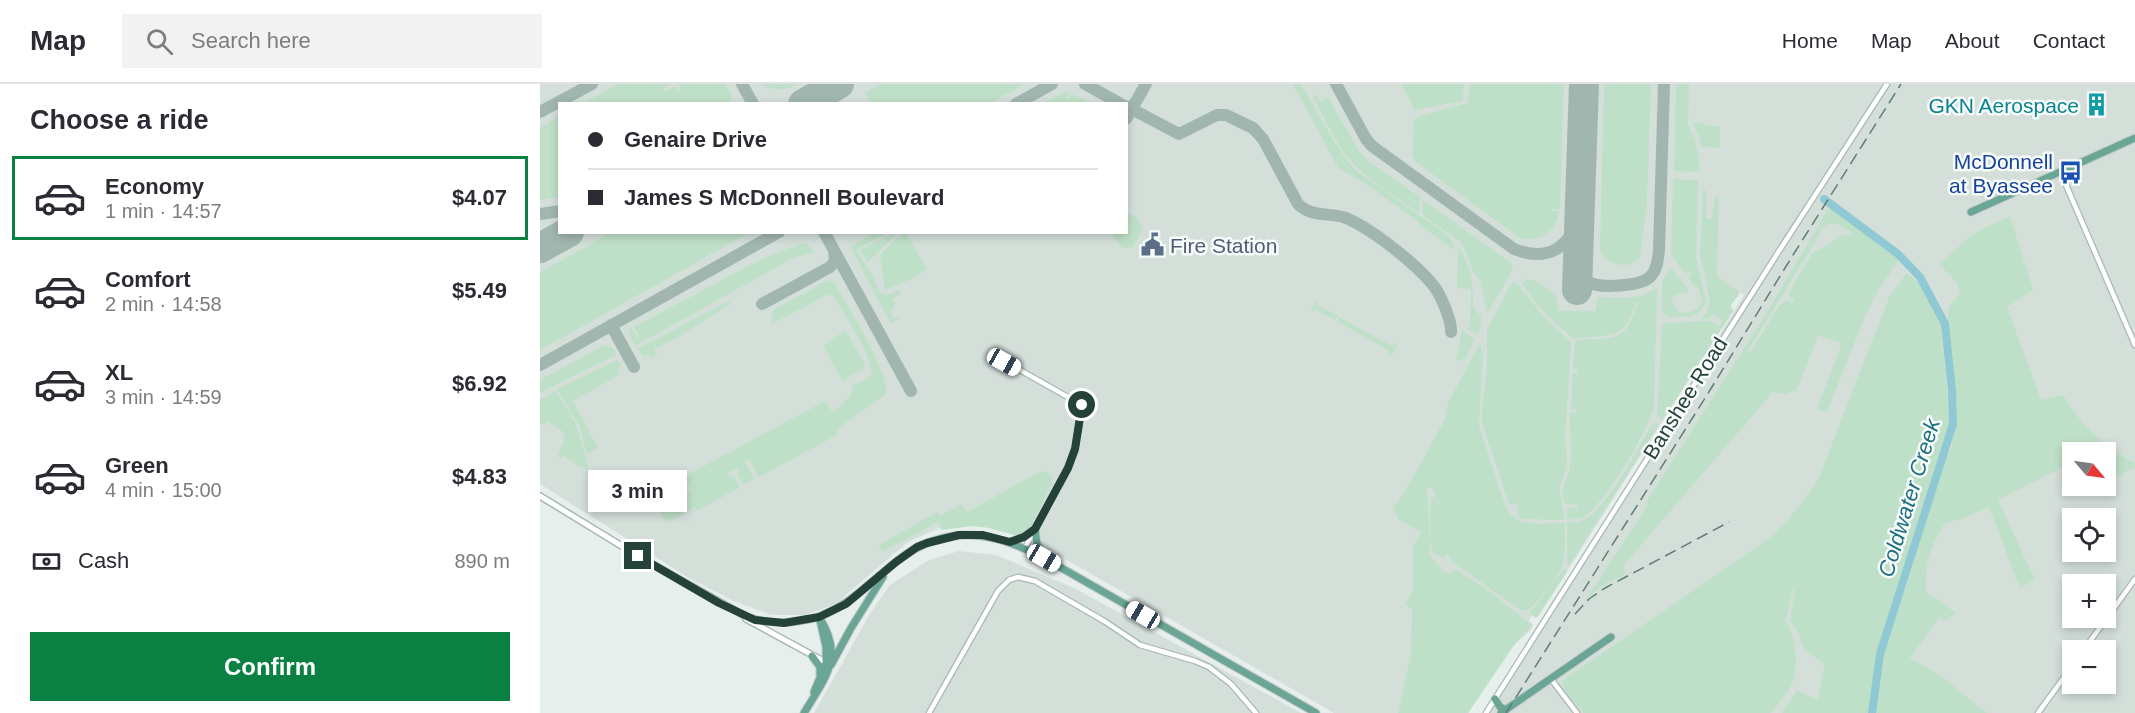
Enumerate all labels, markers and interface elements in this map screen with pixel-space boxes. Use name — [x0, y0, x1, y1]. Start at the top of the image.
search box — [122, 14, 542, 68]
text: Map — [30, 25, 86, 56]
icon: search — [143, 25, 176, 58]
text: Search here — [191, 28, 311, 53]
text: Home — [1782, 29, 1838, 52]
text: Map — [1871, 29, 1912, 52]
text: About — [1945, 29, 2000, 52]
text: Contact — [2033, 29, 2105, 52]
building icon: GKN Aerospace — [2084, 92, 2110, 118]
place label: GKN Aerospace — [1928, 94, 2079, 117]
text: Choose a ride — [30, 105, 209, 135]
text: Genaire Drive — [624, 127, 767, 152]
place label: McDonnell at Byassee — [1949, 150, 2053, 197]
bus stop icon: McDonnell at Byassee — [2058, 160, 2084, 186]
icon: car — [33, 171, 87, 225]
text: Economy — [105, 174, 204, 199]
text: $4.07 — [452, 185, 507, 210]
text: James S McDonnell Boulevard — [624, 185, 944, 210]
text: 1 min · 14:57 — [105, 200, 222, 222]
public building icon: Fire Station — [1139, 232, 1165, 258]
place label: Fire Station — [1170, 234, 1277, 257]
icon: car — [33, 264, 87, 318]
text: Comfort — [105, 267, 191, 292]
text: $5.49 — [452, 278, 507, 303]
text: 2 min · 14:58 — [105, 293, 222, 315]
street label: Banshee Road — [1638, 333, 1732, 463]
car — [984, 345, 1024, 379]
icon: car — [33, 357, 87, 411]
text: XL — [105, 360, 133, 385]
text: $6.92 — [452, 371, 507, 396]
text: 3 min · 14:59 — [105, 386, 222, 408]
route start — [1068, 391, 1095, 418]
water label: Coldwater Creek — [1873, 415, 1945, 580]
north arrow — [2062, 442, 2116, 496]
map controls — [2062, 442, 2116, 694]
icon: car — [33, 450, 87, 504]
text: Green — [105, 453, 169, 478]
text: $4.83 — [452, 464, 507, 489]
callout: 3 min — [588, 469, 688, 511]
text: 4 min · 15:00 — [105, 479, 222, 501]
text: 3 min — [611, 480, 664, 502]
button: locate — [2062, 508, 2116, 562]
car — [1024, 541, 1064, 575]
route end — [624, 542, 651, 569]
icon: cash — [30, 545, 63, 578]
text: Cash — [78, 548, 129, 573]
text: 890 m — [454, 550, 510, 572]
button: + — [2062, 574, 2116, 628]
car — [1123, 598, 1163, 632]
button: Confirm — [30, 632, 510, 701]
button: − — [2062, 640, 2116, 694]

